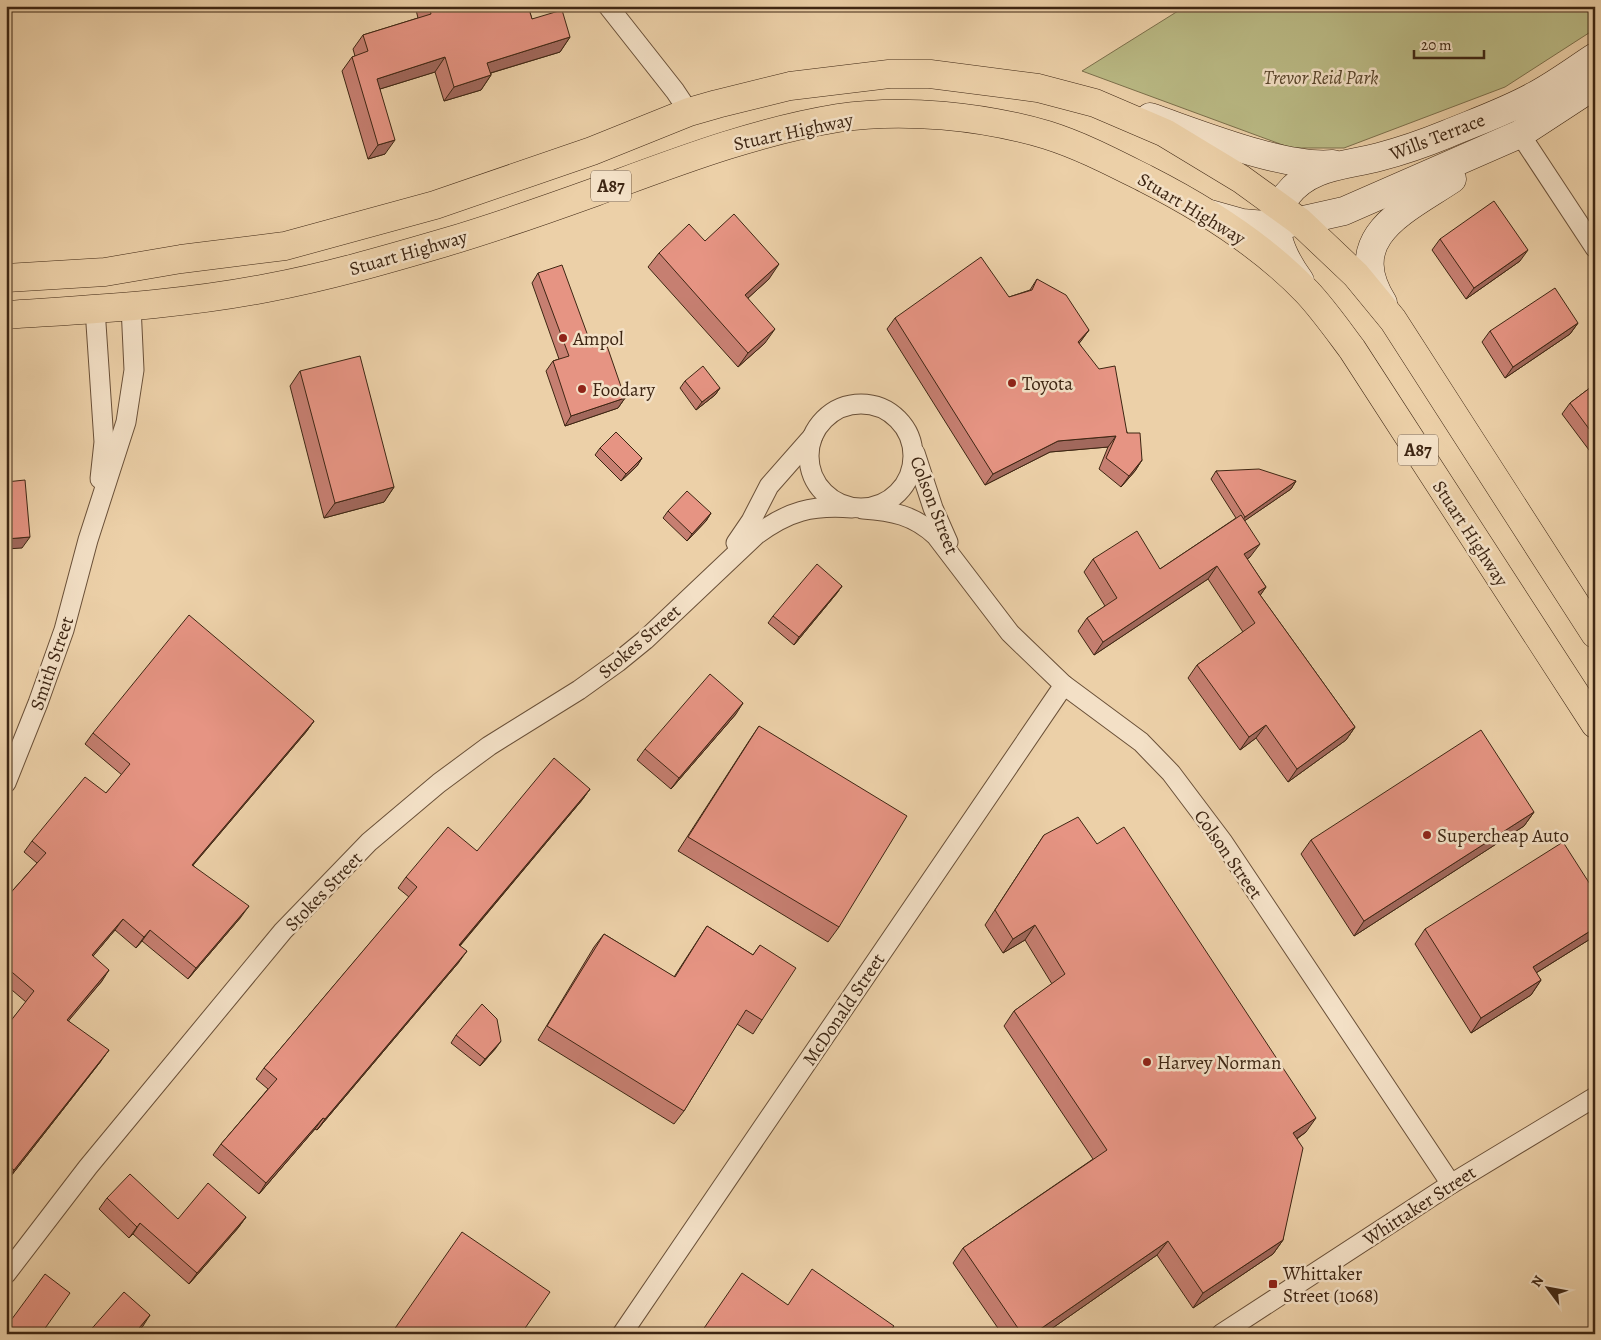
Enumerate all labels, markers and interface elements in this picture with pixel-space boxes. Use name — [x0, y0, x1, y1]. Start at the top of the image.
scale bar — [1414, 28, 1484, 60]
text: 20 m — [1421, 35, 1452, 55]
park label: Trevor Reid Park — [1263, 65, 1379, 91]
street label: Stuart Highway — [731, 107, 856, 157]
street label: Wills Terrace — [1385, 107, 1489, 167]
street label: Stuart Highway — [1133, 166, 1251, 252]
road number: A87 — [591, 170, 631, 202]
street label: Stuart Highway — [346, 224, 471, 282]
place label: Ampol — [572, 326, 624, 352]
marker: Ampol — [557, 332, 569, 344]
place label: Toyota — [1022, 371, 1073, 397]
place label: Foodary — [592, 377, 655, 403]
marker: Toyota — [1006, 377, 1018, 389]
marker: Foodary — [576, 383, 588, 395]
road number: A87 — [1398, 434, 1438, 466]
street label: Colson Street — [903, 452, 965, 558]
street label: Stuart Highway — [1426, 475, 1514, 592]
street label: Stokes Street — [593, 599, 686, 685]
street label: Smith Street — [24, 613, 80, 714]
street label: Colson Street — [1188, 805, 1269, 904]
place label: Supercheap Auto — [1437, 823, 1569, 849]
marker: Supercheap Auto — [1421, 829, 1433, 841]
street label: Stokes Street — [279, 846, 368, 937]
street label: McDonald Street — [797, 948, 891, 1071]
place label: Harvey Norman — [1157, 1050, 1281, 1076]
marker: Harvey Norman — [1141, 1056, 1153, 1068]
street label: Whittaker Street — [1357, 1160, 1481, 1253]
place label: Whittaker Street (1068) — [1282, 1261, 1379, 1309]
north arrow — [1524, 1262, 1574, 1312]
text: N — [1527, 1272, 1548, 1291]
marker: Whittaker Street (1068) — [1267, 1278, 1279, 1290]

